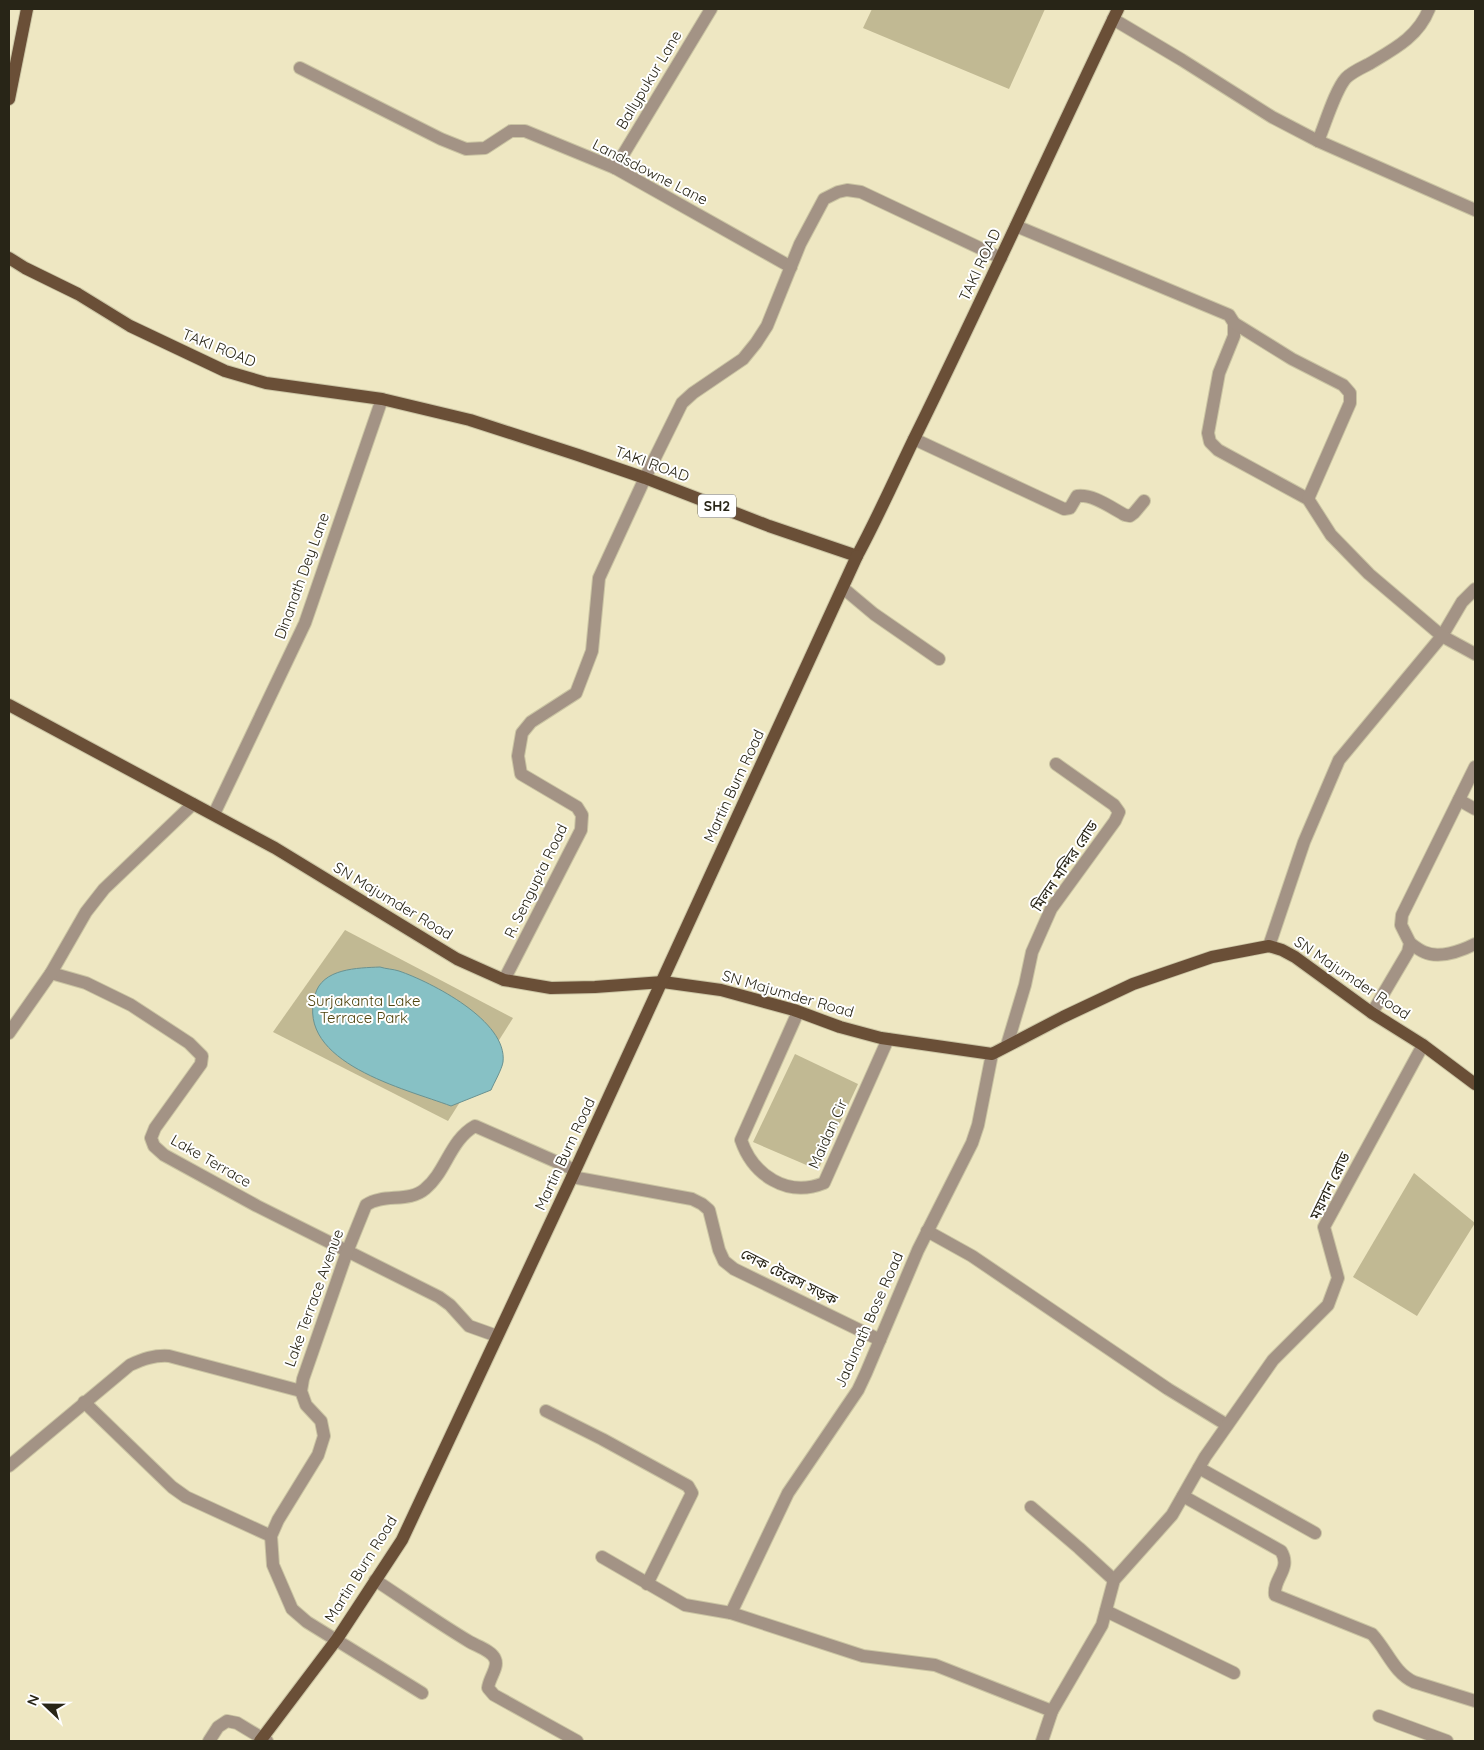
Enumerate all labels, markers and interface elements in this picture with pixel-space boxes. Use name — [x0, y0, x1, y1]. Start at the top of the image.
street label: Ballypukur Lane — [612, 27, 686, 133]
street label: Landsdowne Lane — [589, 134, 711, 209]
street label: TAKI ROAD — [954, 225, 1005, 304]
street label: TAKI ROAD — [180, 324, 259, 371]
street label: TAKI ROAD — [612, 441, 692, 486]
road number: SH2 — [698, 494, 736, 518]
street label: Dinanath Dey Lane — [270, 510, 333, 642]
street label: Martin Burn Road — [699, 726, 768, 845]
street label: মিলন মন্দির রোড — [1027, 817, 1102, 916]
street label: R. Sengupta Road — [500, 821, 571, 941]
street label: SN Majumder Road — [330, 857, 456, 944]
street label: SN Majumder Road — [1291, 932, 1414, 1023]
street label: SN Majumder Road — [720, 966, 856, 1021]
park label: Surjakanta Lake Terrace Park — [308, 991, 420, 1027]
street label: Martin Burn Road — [530, 1094, 599, 1213]
street label: Maidan Cir — [804, 1096, 851, 1172]
street label: Lake Terrace — [168, 1130, 255, 1191]
street label: ময়দান রোড — [1305, 1149, 1354, 1224]
street label: Lake Terrace Avenue — [280, 1226, 347, 1369]
street label: লেক টেরেস সড়ক — [738, 1244, 842, 1310]
street label: Jadunath Bose Road — [830, 1249, 907, 1391]
street label: Martin Burn Road — [320, 1512, 401, 1626]
north arrow — [20, 1680, 70, 1730]
text: N — [23, 1692, 43, 1708]

